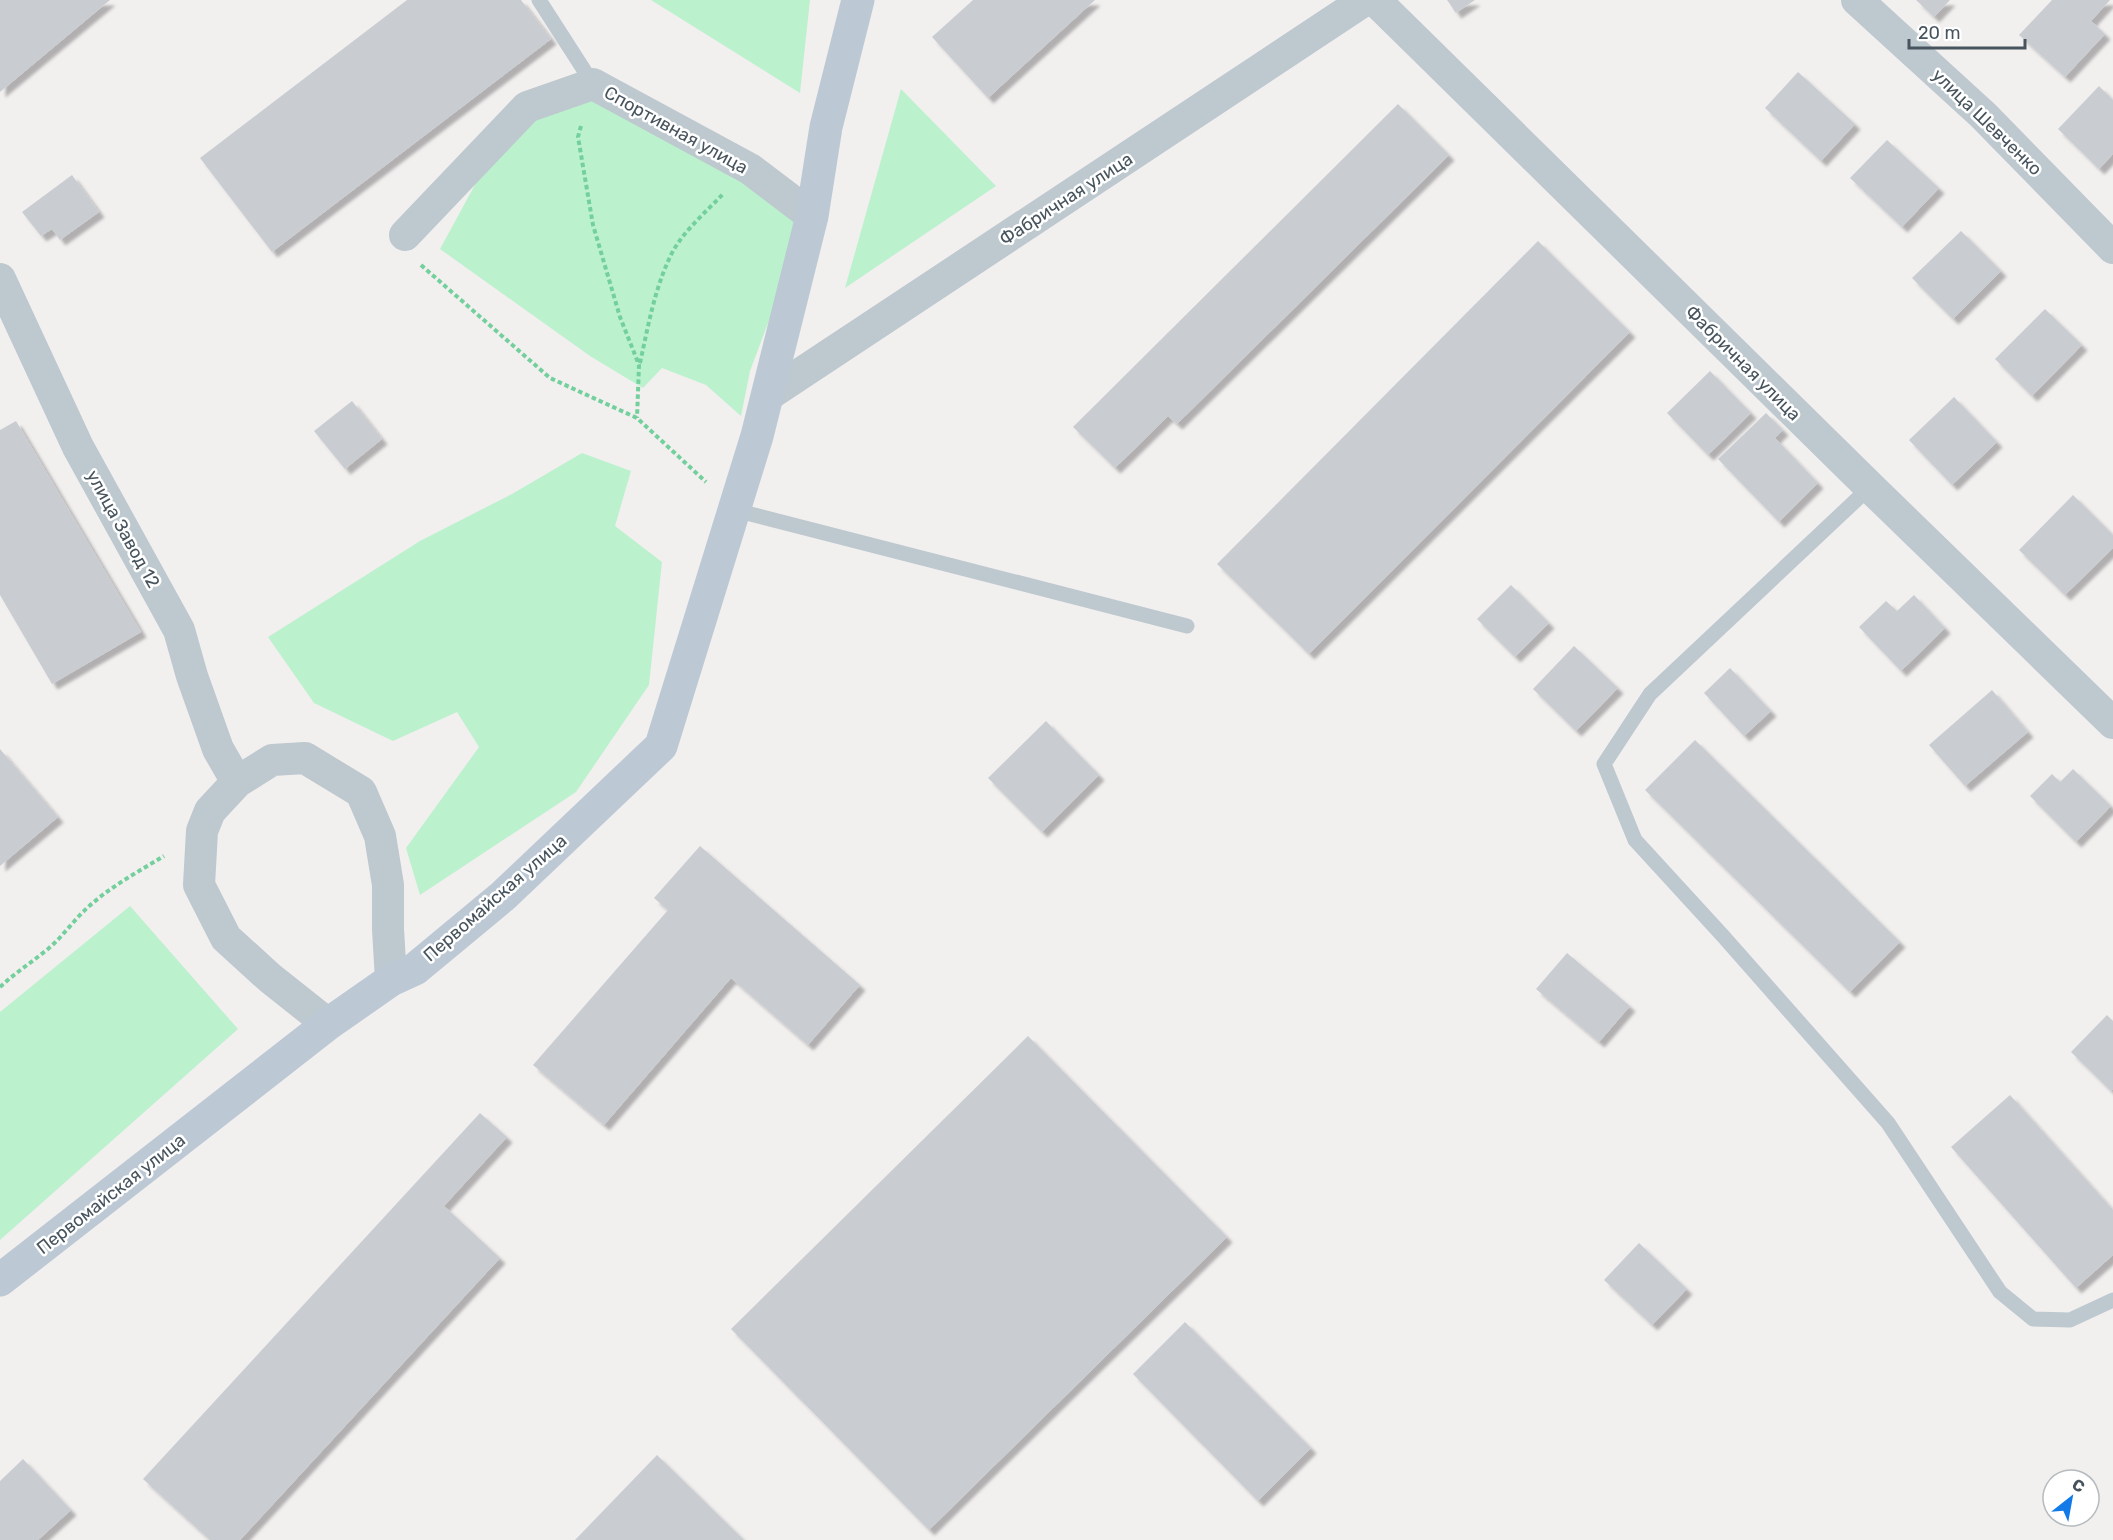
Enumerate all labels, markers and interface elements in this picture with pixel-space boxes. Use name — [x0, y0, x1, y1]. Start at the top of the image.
scale bar — [1909, 12, 2024, 50]
text: 20 m — [1918, 22, 1960, 44]
street label: улица Шевченко — [1928, 64, 2046, 180]
street label: Спортивная улица — [600, 81, 752, 179]
street label: Фабричная улица — [995, 148, 1137, 250]
street label: Фабричная улица — [1681, 301, 1805, 425]
street label: улица Завод 12 — [82, 466, 164, 592]
street label: Первомайская улица — [419, 830, 571, 966]
street label: Первомайская улица — [32, 1129, 190, 1259]
north arrow — [2041, 1468, 2101, 1528]
text: С — [2069, 1475, 2088, 1497]

